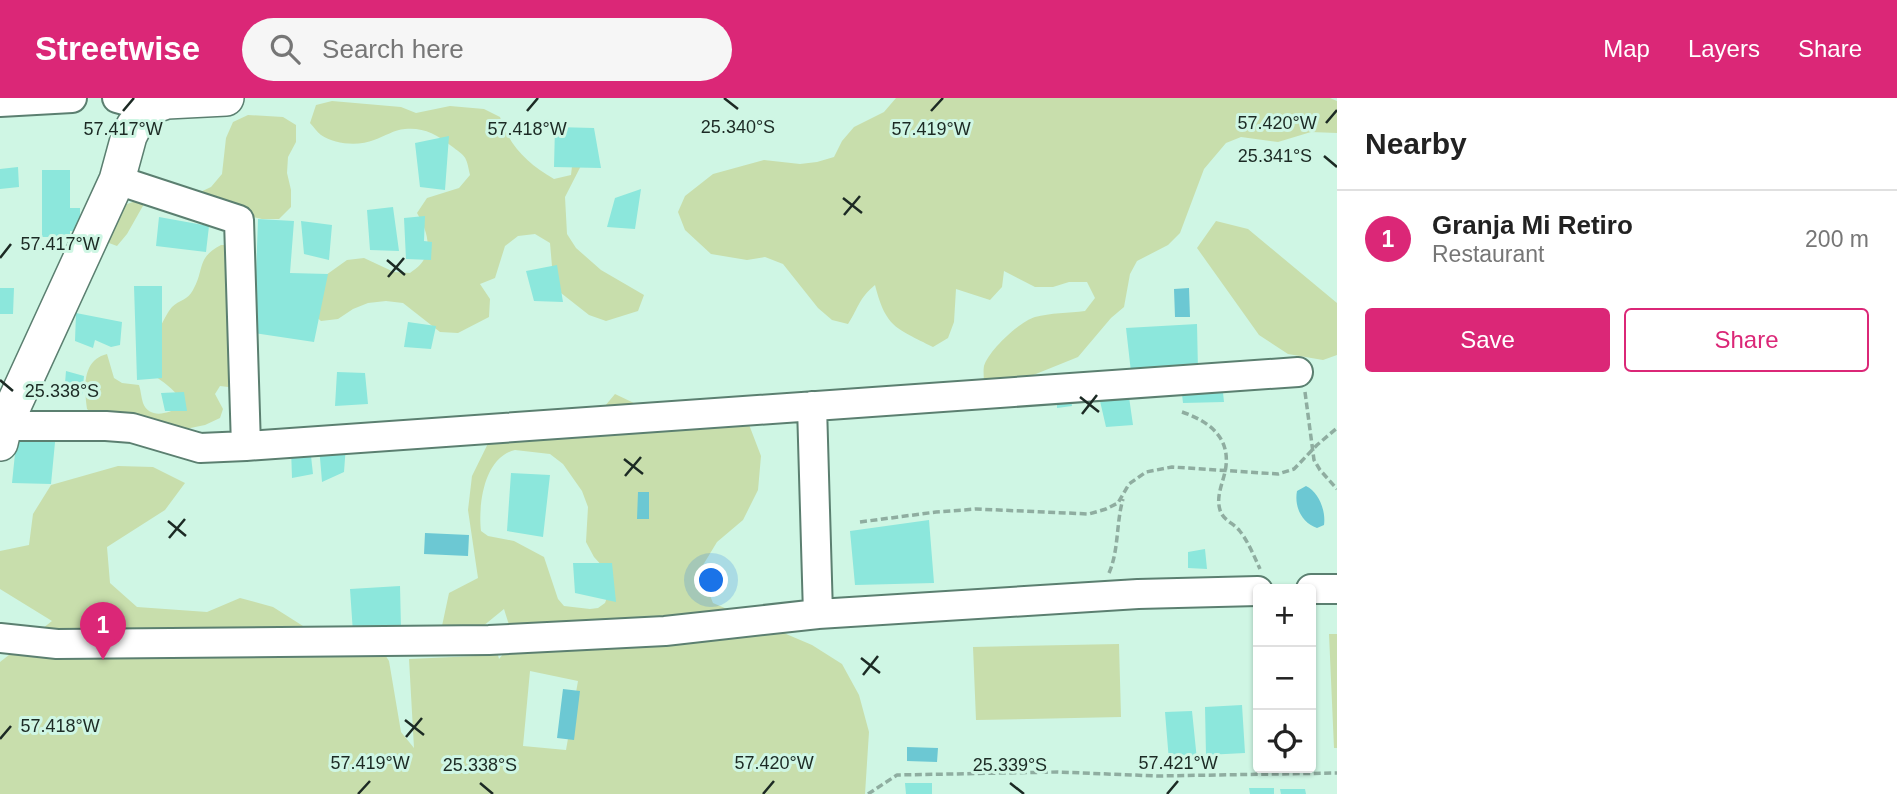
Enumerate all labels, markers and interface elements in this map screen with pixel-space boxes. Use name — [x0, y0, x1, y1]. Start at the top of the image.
search box — [242, 18, 732, 81]
text: Streetwise — [35, 30, 200, 67]
icon: search — [266, 30, 304, 68]
text: Search here — [322, 34, 464, 64]
text: Map — [1603, 35, 1650, 62]
text: Layers — [1688, 35, 1760, 62]
text: Share — [1798, 35, 1862, 62]
text: 57.420°W — [1237, 113, 1317, 133]
text: 25.340°S — [701, 117, 775, 137]
text: 57.417°W — [83, 119, 163, 139]
text: 57.418°W — [487, 119, 567, 139]
text: 57.419°W — [891, 119, 971, 139]
text: Nearby — [1365, 127, 1467, 160]
text: 25.341°S — [1238, 146, 1312, 166]
text: Granja Mi Retiro — [1432, 210, 1633, 240]
text: 1 — [1382, 226, 1394, 252]
text: 200 m — [1805, 226, 1869, 252]
text: 57.417°W — [20, 234, 100, 254]
text: Restaurant — [1432, 241, 1545, 267]
button: Save — [1365, 308, 1610, 372]
button: Share — [1624, 308, 1869, 372]
text: 25.338°S — [25, 381, 99, 401]
your location — [694, 563, 728, 597]
map controls — [1253, 584, 1316, 773]
button: + — [1253, 584, 1316, 647]
pin: 1 — [80, 602, 126, 660]
button: − — [1253, 647, 1316, 710]
button: locate — [1253, 710, 1316, 773]
text: 57.418°W — [20, 716, 100, 736]
text: 57.419°W — [330, 753, 410, 773]
text: 57.420°W — [734, 753, 814, 773]
text: 57.421°W — [1138, 753, 1218, 773]
text: 25.338°S — [443, 755, 517, 775]
text: 25.339°S — [973, 755, 1047, 775]

